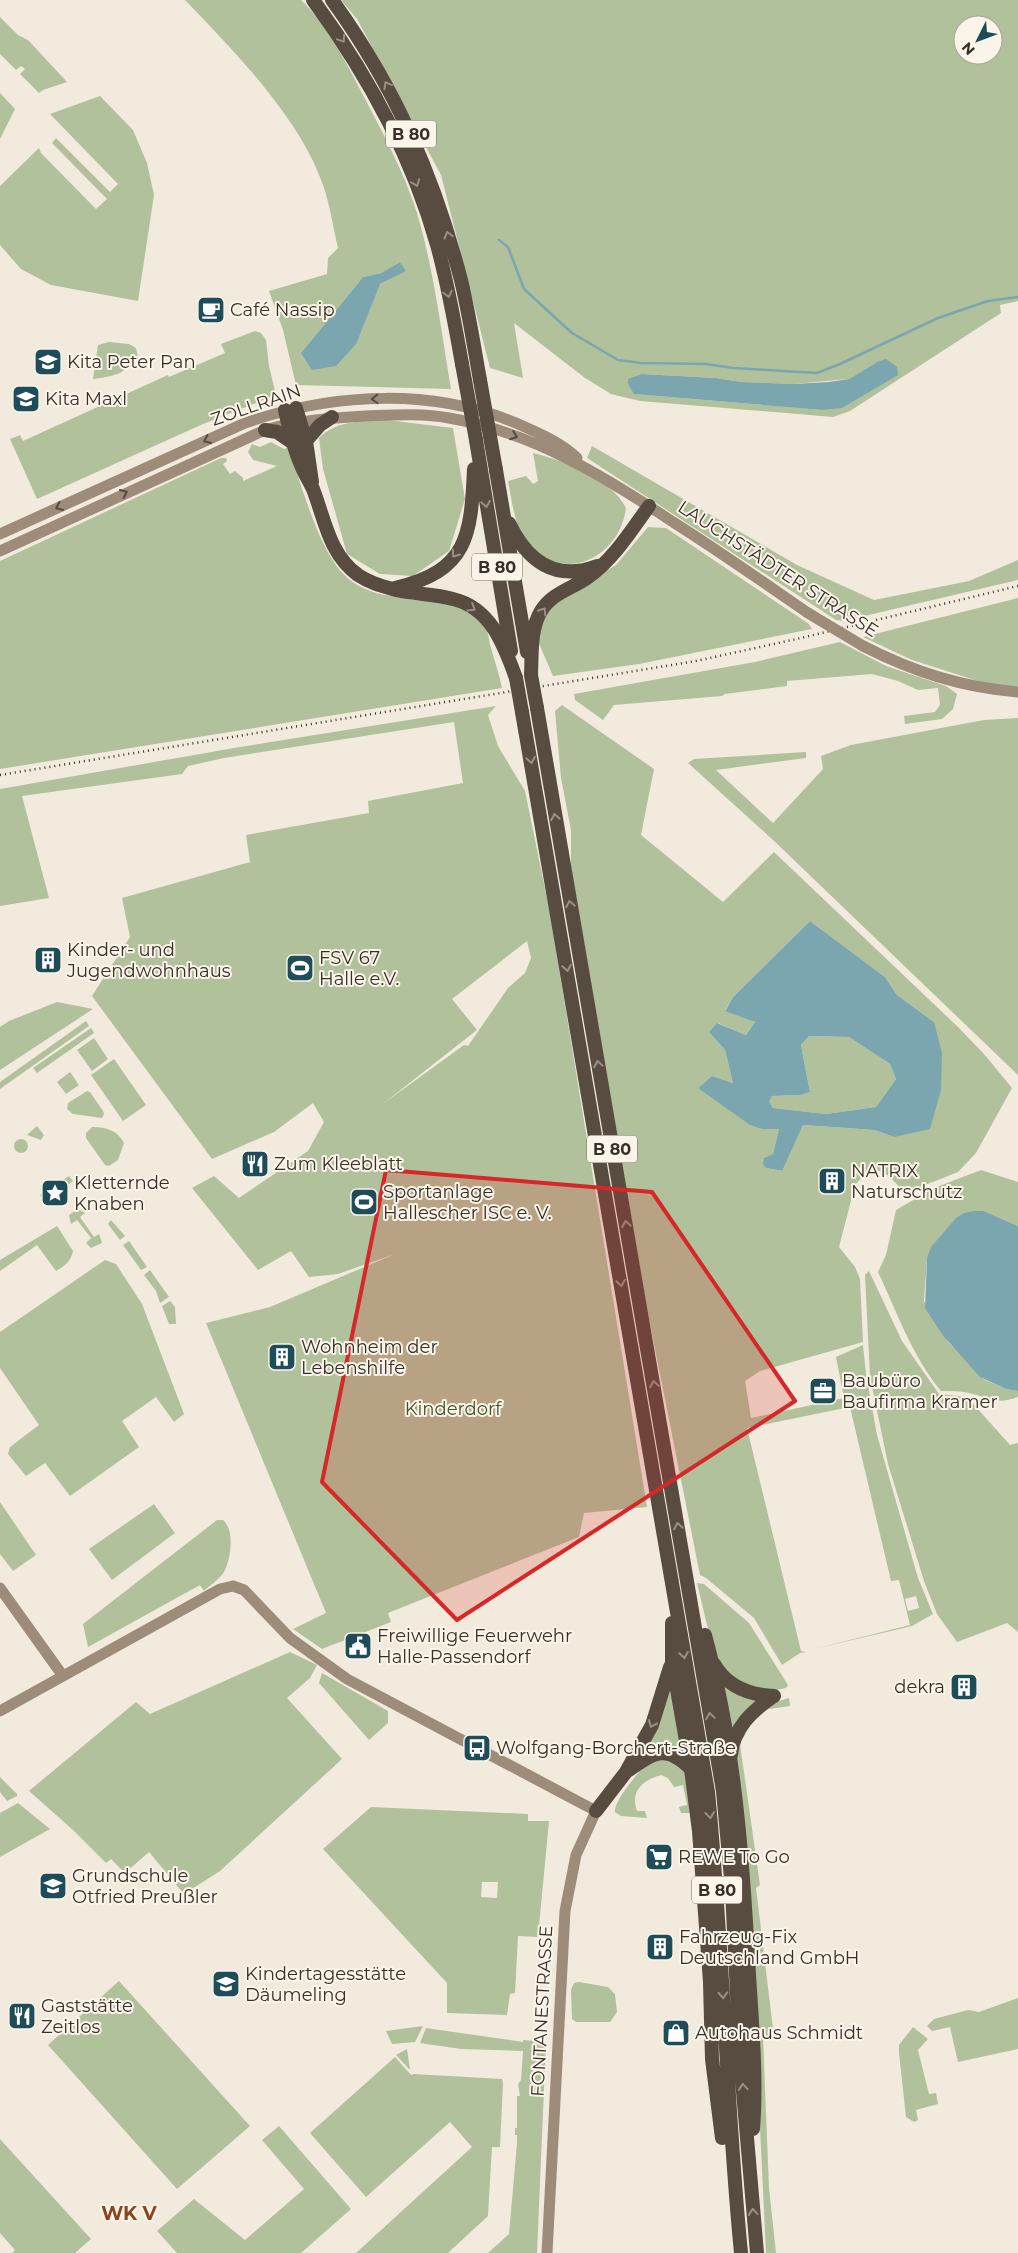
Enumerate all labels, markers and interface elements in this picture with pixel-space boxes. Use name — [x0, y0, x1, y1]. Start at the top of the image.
north arrow — [953, 15, 1003, 65]
one-way arrow — [335, 34, 345, 43]
text: N — [958, 38, 979, 59]
one-way arrow — [383, 81, 393, 90]
road number: B 80 — [386, 120, 436, 148]
one-way arrow — [410, 178, 420, 187]
one-way arrow — [444, 231, 454, 239]
one-way arrow — [442, 290, 453, 299]
cafe icon: Café Nassip — [196, 295, 226, 325]
place label: Café Nassip — [230, 299, 335, 321]
school or university icon: Kita Peter Pan — [33, 347, 63, 377]
place label: Kita Peter Pan — [67, 351, 196, 373]
street label: ZOLLRAIN — [208, 379, 304, 431]
school or university icon: Kita Maxl — [11, 384, 41, 414]
place label: Kita Maxl — [45, 388, 127, 410]
one-way arrow — [371, 394, 378, 404]
one-way arrow — [509, 430, 517, 440]
one-way arrow — [203, 433, 212, 444]
one-way arrow — [119, 489, 128, 499]
street label: LAUCHSTÄDTER STRASSE — [674, 496, 882, 642]
one-way arrow — [481, 500, 491, 509]
one-way arrow — [55, 501, 64, 511]
one-way arrow — [452, 548, 461, 558]
road number: B 80 — [472, 554, 522, 580]
one-way arrow — [466, 602, 475, 611]
one-way arrow — [537, 607, 547, 616]
one-way arrow — [525, 756, 535, 764]
one-way arrow — [551, 813, 561, 821]
one-way arrow — [566, 900, 576, 908]
place label: Kinder- und Jugendwohnhaus — [66, 939, 231, 982]
building icon: Kinder- und Jugendwohnhaus — [33, 945, 63, 975]
place label: FSV 67 Halle e.V. — [319, 947, 399, 990]
sports icon: FSV 67 Halle e.V. — [285, 953, 315, 983]
one-way arrow — [561, 963, 571, 972]
one-way arrow — [593, 1060, 603, 1069]
road number: B 80 — [587, 1136, 637, 1162]
restaurant icon: Zum Kleeblatt — [240, 1149, 270, 1179]
place label: Zum Kleeblatt — [274, 1153, 403, 1175]
place label: NATRIX Naturschutz — [851, 1160, 962, 1203]
building icon: NATRIX Naturschutz — [817, 1166, 847, 1196]
place label: Kletternde Knaben — [74, 1172, 170, 1215]
place icon: Kletternde Knaben — [40, 1178, 70, 1208]
place label: Sportanlage Hallescher ISC e. V. — [383, 1181, 552, 1224]
sports icon: Sportanlage Hallescher ISC e. V. — [349, 1187, 379, 1217]
one-way arrow — [621, 1220, 631, 1229]
one-way arrow — [615, 1279, 625, 1288]
place label: Wohnheim der Lebenshilfe — [301, 1336, 438, 1379]
building icon: Wohnheim der Lebenshilfe — [267, 1342, 297, 1372]
place label: Baubüro Baufirma Kramer — [842, 1370, 998, 1413]
office icon: Baubüro Baufirma Kramer — [808, 1376, 838, 1406]
one-way arrow — [649, 1380, 659, 1389]
park label: Kinderdorf — [405, 1398, 502, 1420]
one-way arrow — [673, 1521, 684, 1529]
place label: Freiwillige Feuerwehr Halle-Passendorf — [377, 1625, 572, 1668]
public building icon: Freiwillige Feuerwehr Halle-Passendorf — [343, 1631, 373, 1661]
one-way arrow — [679, 1651, 689, 1659]
building icon: dekra — [949, 1672, 979, 1702]
place label: dekra — [894, 1676, 945, 1698]
one-way arrow — [705, 1712, 716, 1720]
one-way arrow — [647, 1719, 658, 1728]
bus stop icon: Wolfgang-Borchert-Straße — [462, 1733, 492, 1763]
place label: Wolfgang-Borchert-Straße — [496, 1737, 736, 1759]
one-way arrow — [704, 1812, 715, 1820]
supermarket icon: REWE To Go — [644, 1842, 674, 1872]
place label: REWE To Go — [678, 1846, 790, 1868]
place label: Grundschule Otfried Preußler — [72, 1865, 218, 1908]
school or university icon: Grundschule Otfried Preußler — [38, 1871, 68, 1901]
road number: B 80 — [692, 1876, 742, 1904]
street label: FONTANESTRASSE — [527, 1925, 557, 2097]
place label: Fahrzeug-Fix Deutschland GmbH — [679, 1926, 860, 1969]
building icon: Fahrzeug-Fix Deutschland GmbH — [645, 1932, 675, 1962]
place label: Kindertagesstätte Däumeling — [245, 1963, 406, 2006]
school or university icon: Kindertagesstätte Däumeling — [211, 1969, 241, 1999]
one-way arrow — [718, 1991, 728, 1999]
place label: Gaststätte Zeitlos — [41, 1995, 133, 2038]
restaurant icon: Gaststätte Zeitlos — [7, 2001, 37, 2031]
shop icon: Autohaus Schmidt — [661, 2018, 691, 2048]
place label: Autohaus Schmidt — [695, 2022, 863, 2044]
one-way arrow — [737, 2082, 748, 2090]
district label: WK V — [101, 2202, 158, 2225]
one-way arrow — [748, 2207, 759, 2215]

